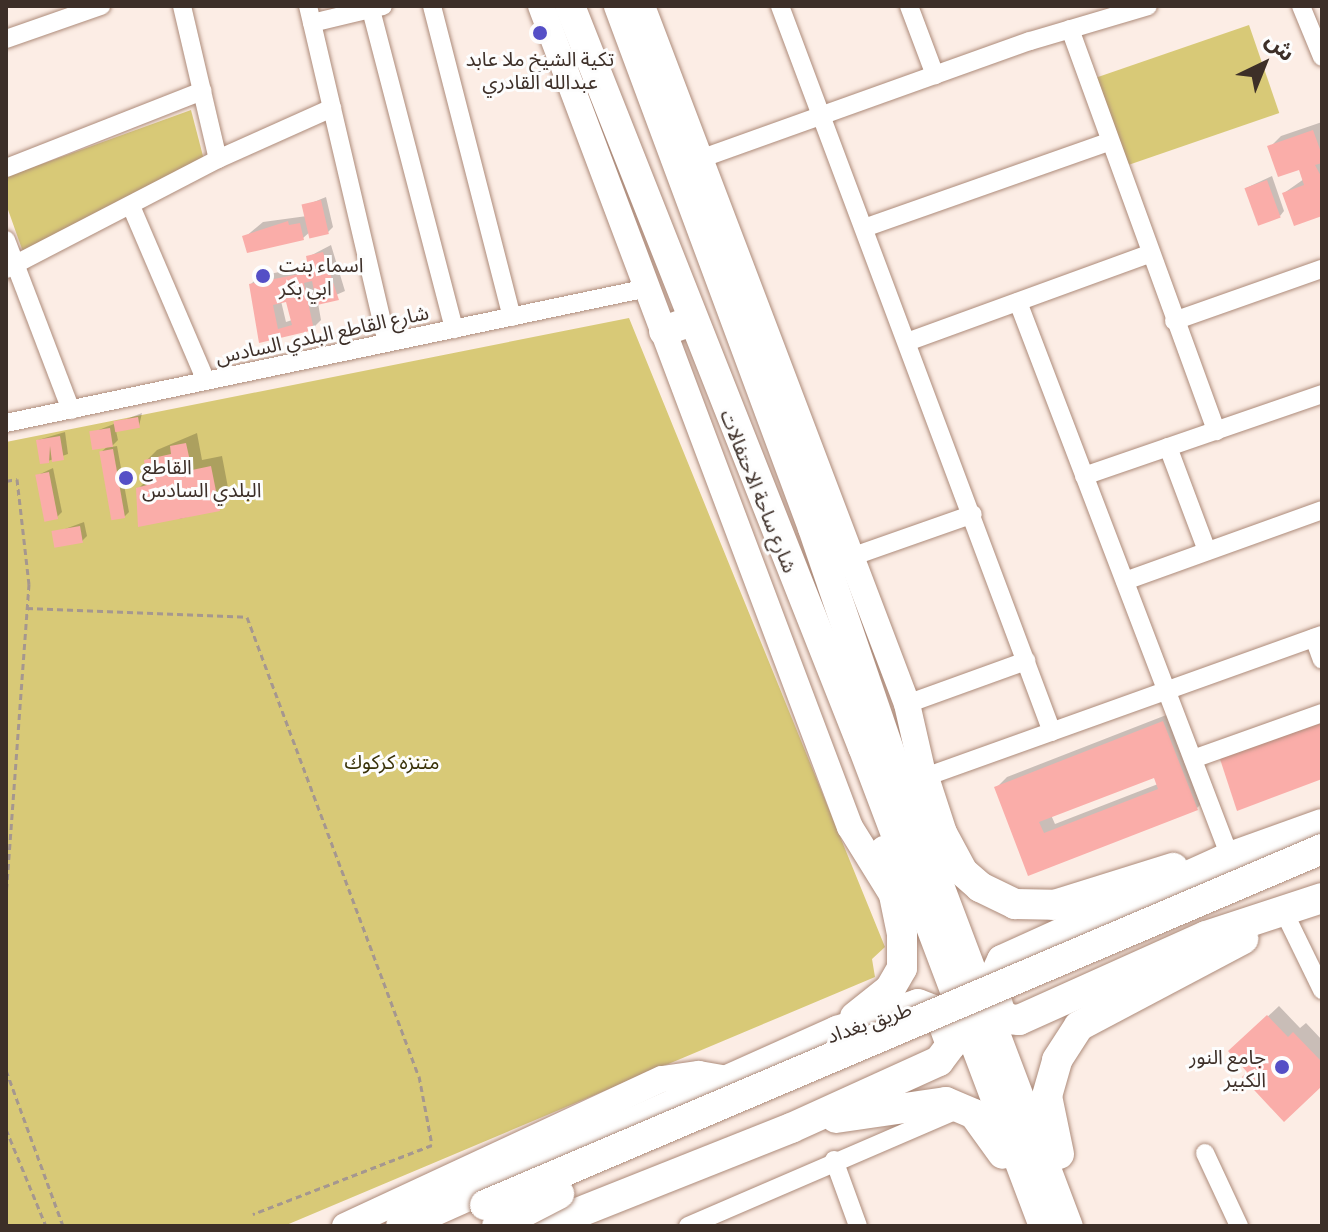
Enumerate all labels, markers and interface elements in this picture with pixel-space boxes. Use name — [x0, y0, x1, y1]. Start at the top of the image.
marker: تكية الشيخ ملا عابد عبدالله القادري — [531, 24, 549, 42]
north arrow — [1224, 24, 1304, 104]
text: ش — [1258, 24, 1303, 69]
place label: تكية الشيخ ملا عابد عبدالله القادري — [466, 46, 614, 93]
place label: اسماء بنت ابي بكر — [279, 252, 364, 299]
marker: اسماء بنت ابي بكر — [254, 267, 272, 285]
street label: شارع القاطع البلدي السادس — [213, 300, 431, 368]
street label: شارع ساحة الاحتفالات — [715, 406, 803, 576]
place label: القاطع البلدي السادس — [142, 454, 262, 501]
marker: القاطع البلدي السادس — [117, 469, 135, 487]
park label: متنزه كركوك — [344, 749, 440, 773]
street label: طريق بغداد — [823, 996, 915, 1048]
place label: جامع النور الكبير — [1189, 1044, 1266, 1091]
marker: جامع النور الكبير — [1273, 1058, 1291, 1076]

